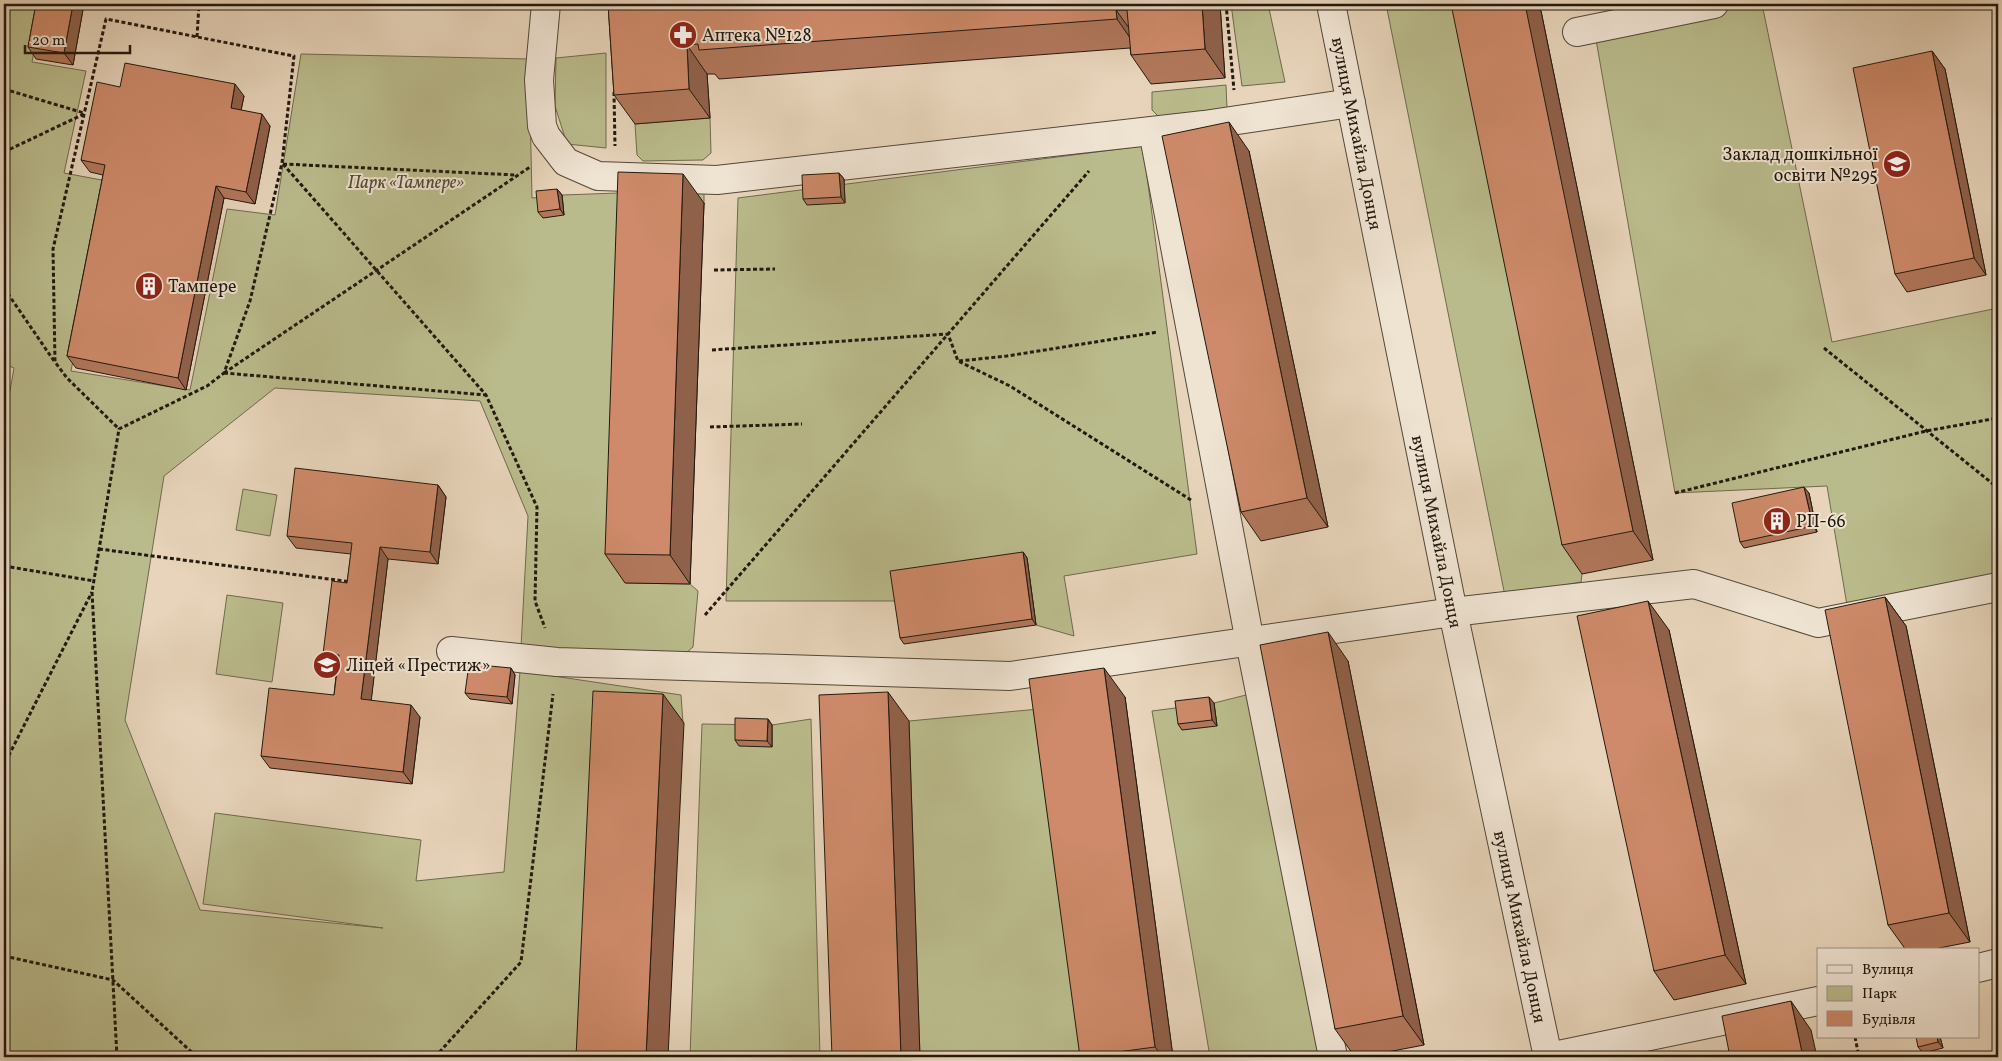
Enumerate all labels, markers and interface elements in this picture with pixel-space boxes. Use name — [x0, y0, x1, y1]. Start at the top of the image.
pharmacy icon: Аптека №128 — [668, 20, 698, 50]
scale bar — [25, 22, 130, 54]
place label: Аптека №128 — [702, 24, 812, 49]
text: 20 m — [32, 31, 65, 52]
street label: вулиця Михайла Донця — [1324, 35, 1387, 232]
place label: Заклад дошкільної освіти №295 — [1722, 143, 1879, 189]
school or university icon: Заклад дошкільної освіти №295 — [1882, 149, 1912, 179]
park label: Парк «Тампере» — [348, 171, 464, 196]
building icon: Тампере — [134, 271, 164, 301]
place label: Тампере — [168, 275, 237, 300]
street label: вулиця Михайла Донця — [1404, 433, 1467, 631]
building icon: РП-66 — [1762, 506, 1792, 536]
place label: РП-66 — [1796, 510, 1846, 535]
school or university icon: Ліцей «Престиж» — [312, 650, 342, 680]
place label: Ліцей «Престиж» — [346, 654, 491, 679]
street label: вулиця Михайла Донця — [1486, 829, 1551, 1026]
legend — [1817, 948, 1980, 1038]
text: Вулиця — [1862, 960, 1914, 981]
text: Парк — [1862, 984, 1897, 1005]
text: Будівля — [1862, 1010, 1916, 1031]

